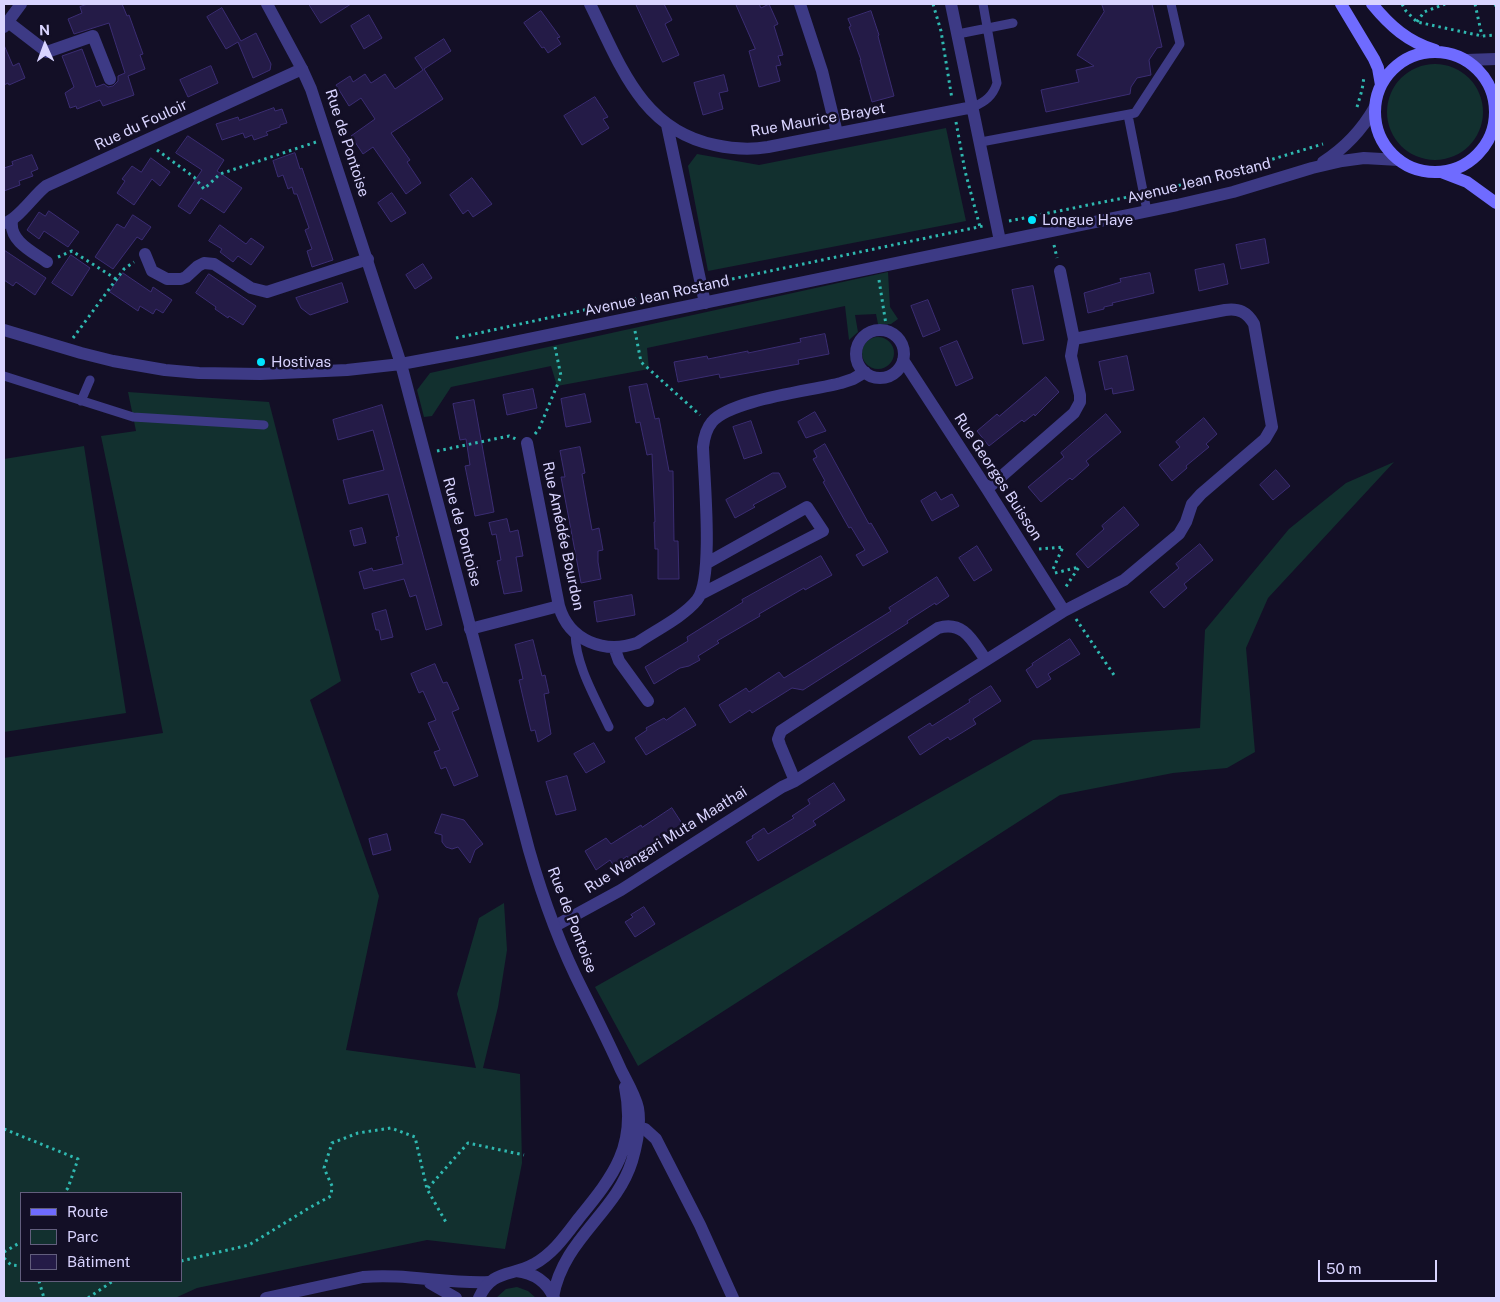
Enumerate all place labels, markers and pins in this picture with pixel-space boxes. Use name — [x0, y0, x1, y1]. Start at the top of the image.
place label: Longue Haye — [1042, 211, 1133, 229]
marker: Longue Haye — [1026, 214, 1038, 226]
place label: Hostivas — [271, 353, 331, 371]
marker: Hostivas — [255, 356, 267, 368]

